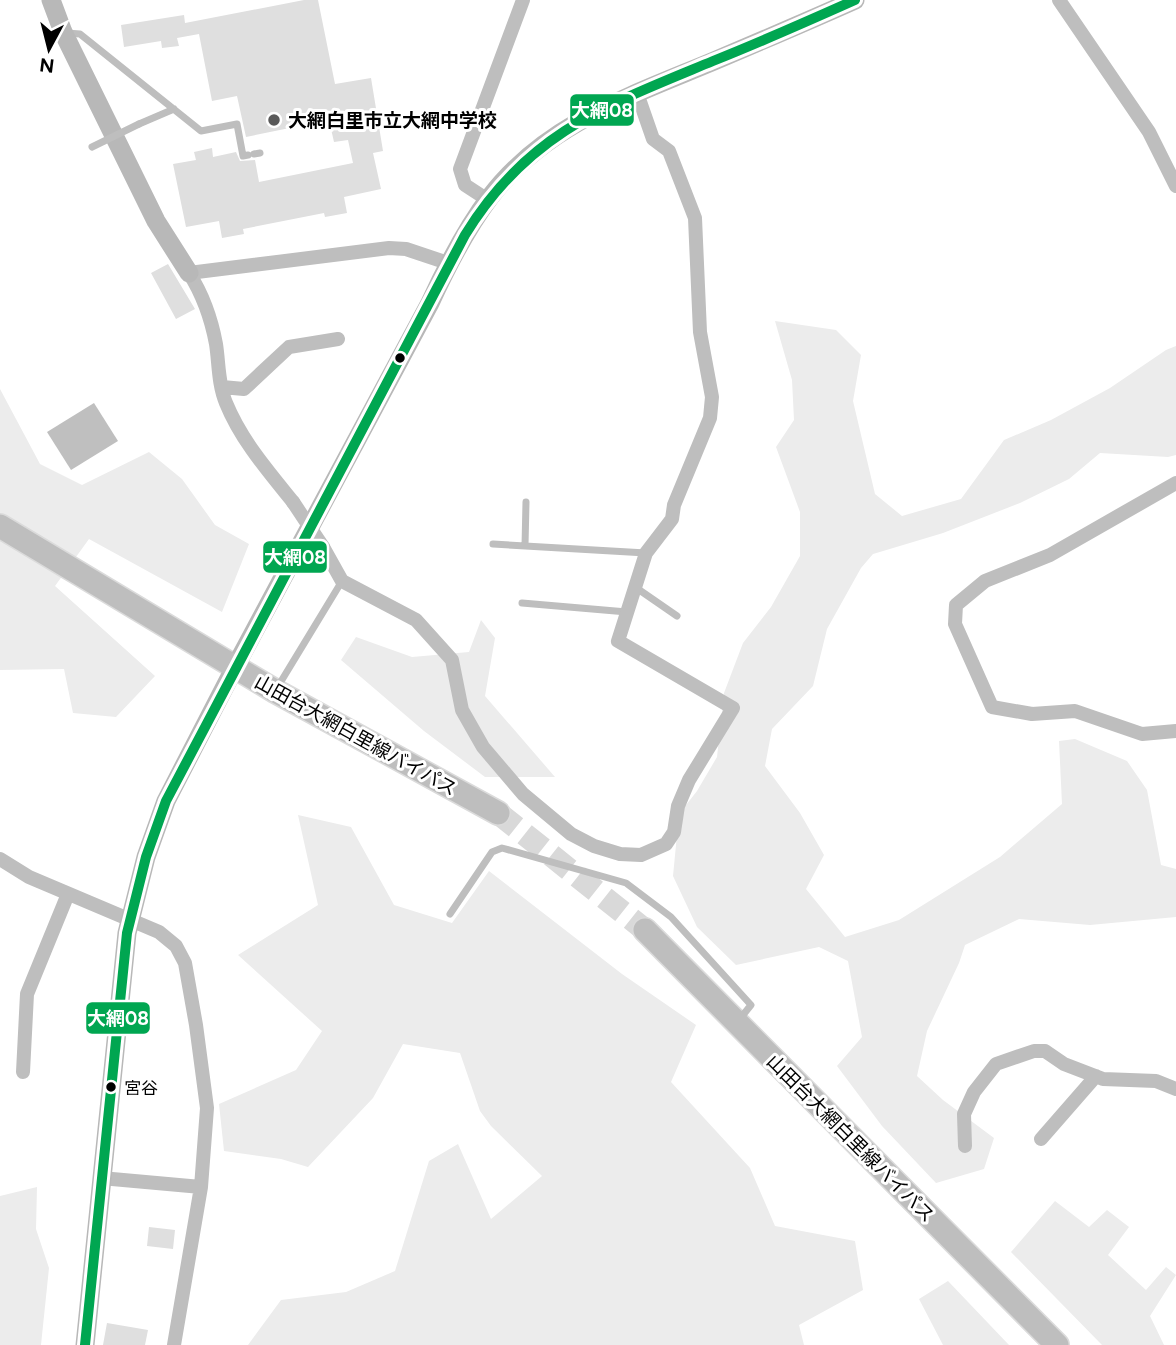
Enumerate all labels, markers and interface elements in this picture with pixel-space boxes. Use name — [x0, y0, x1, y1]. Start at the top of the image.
north arrow — [14, 14, 84, 84]
text: N — [38, 53, 56, 78]
line badge: 大網08 — [569, 93, 635, 127]
text: 大網08 — [571, 99, 633, 122]
place label: 大網白里市立大網中学校 — [288, 109, 497, 132]
marker: 大網白里市立大網中学校 — [266, 112, 282, 128]
unlabelled marker — [393, 351, 407, 365]
line badge: 大網08 — [262, 540, 328, 574]
text: 大網08 — [264, 546, 326, 569]
street label: 山田台大網白里線バイパス — [251, 670, 461, 801]
line badge: 大網08 — [85, 1001, 151, 1035]
text: 大網08 — [87, 1007, 149, 1030]
street label: 山田台大網白里線バイパス — [762, 1050, 939, 1227]
place label: 宮谷 — [124, 1078, 158, 1098]
marker: 宮谷 — [104, 1080, 118, 1094]

